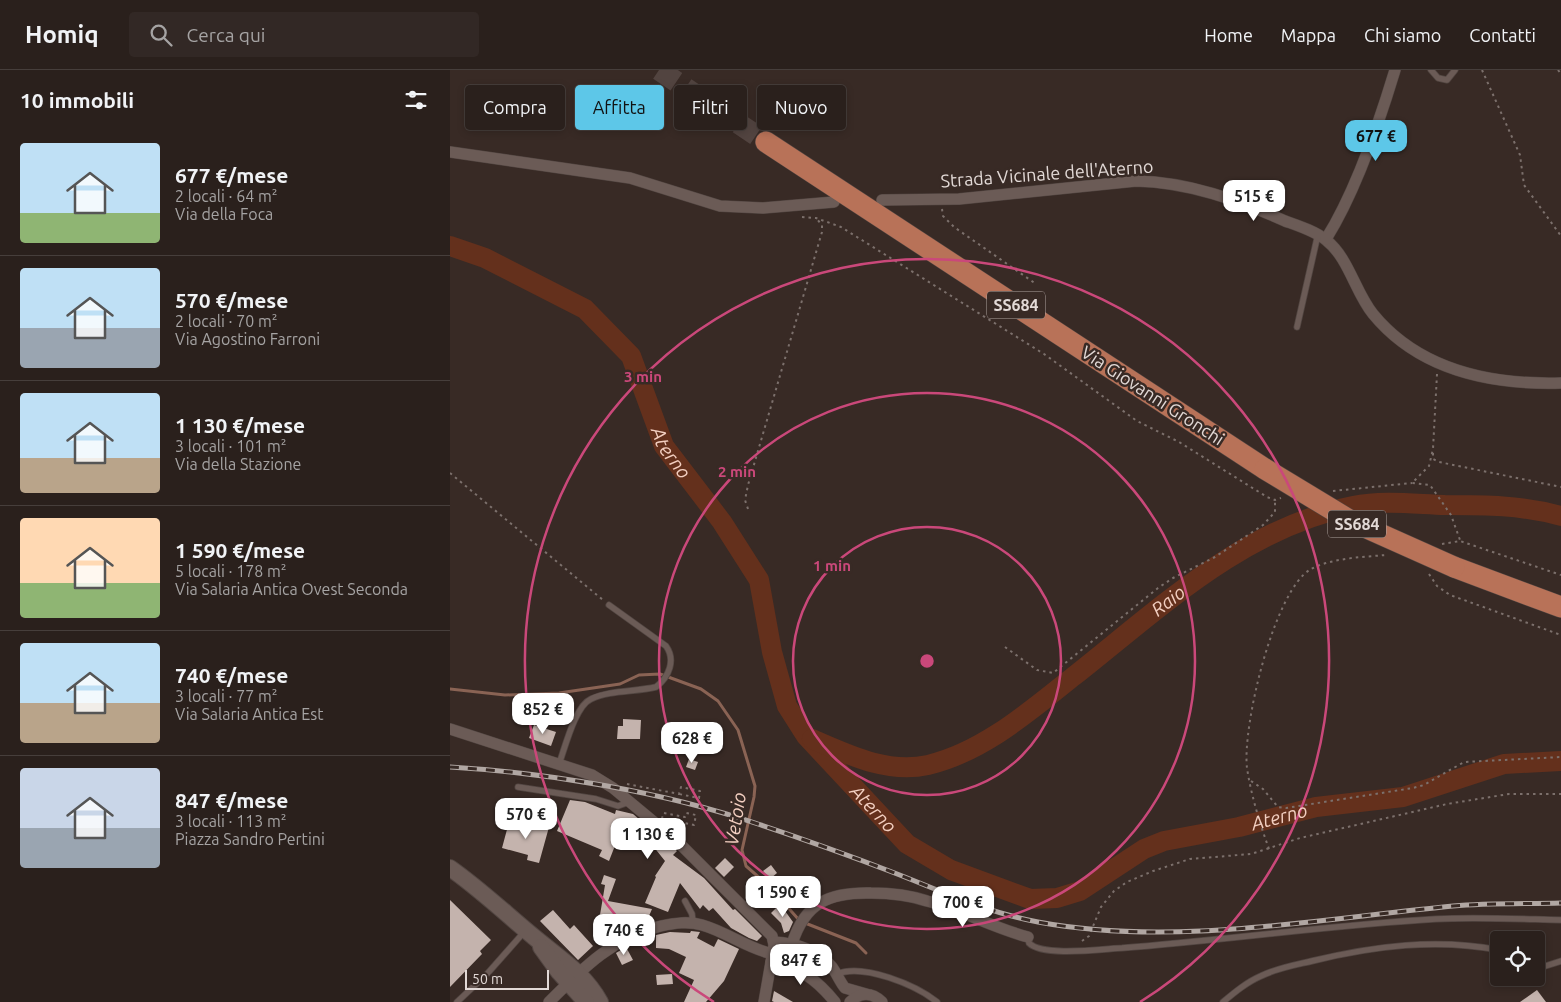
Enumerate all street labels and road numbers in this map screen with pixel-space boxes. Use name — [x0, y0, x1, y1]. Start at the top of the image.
street label: Strada Vicinale dell'Aterno — [940, 156, 1154, 190]
road number: SS684 — [987, 292, 1045, 318]
street label: Via Giovanni Gronchi — [1078, 341, 1228, 449]
road number: SS684 — [1328, 510, 1386, 538]

